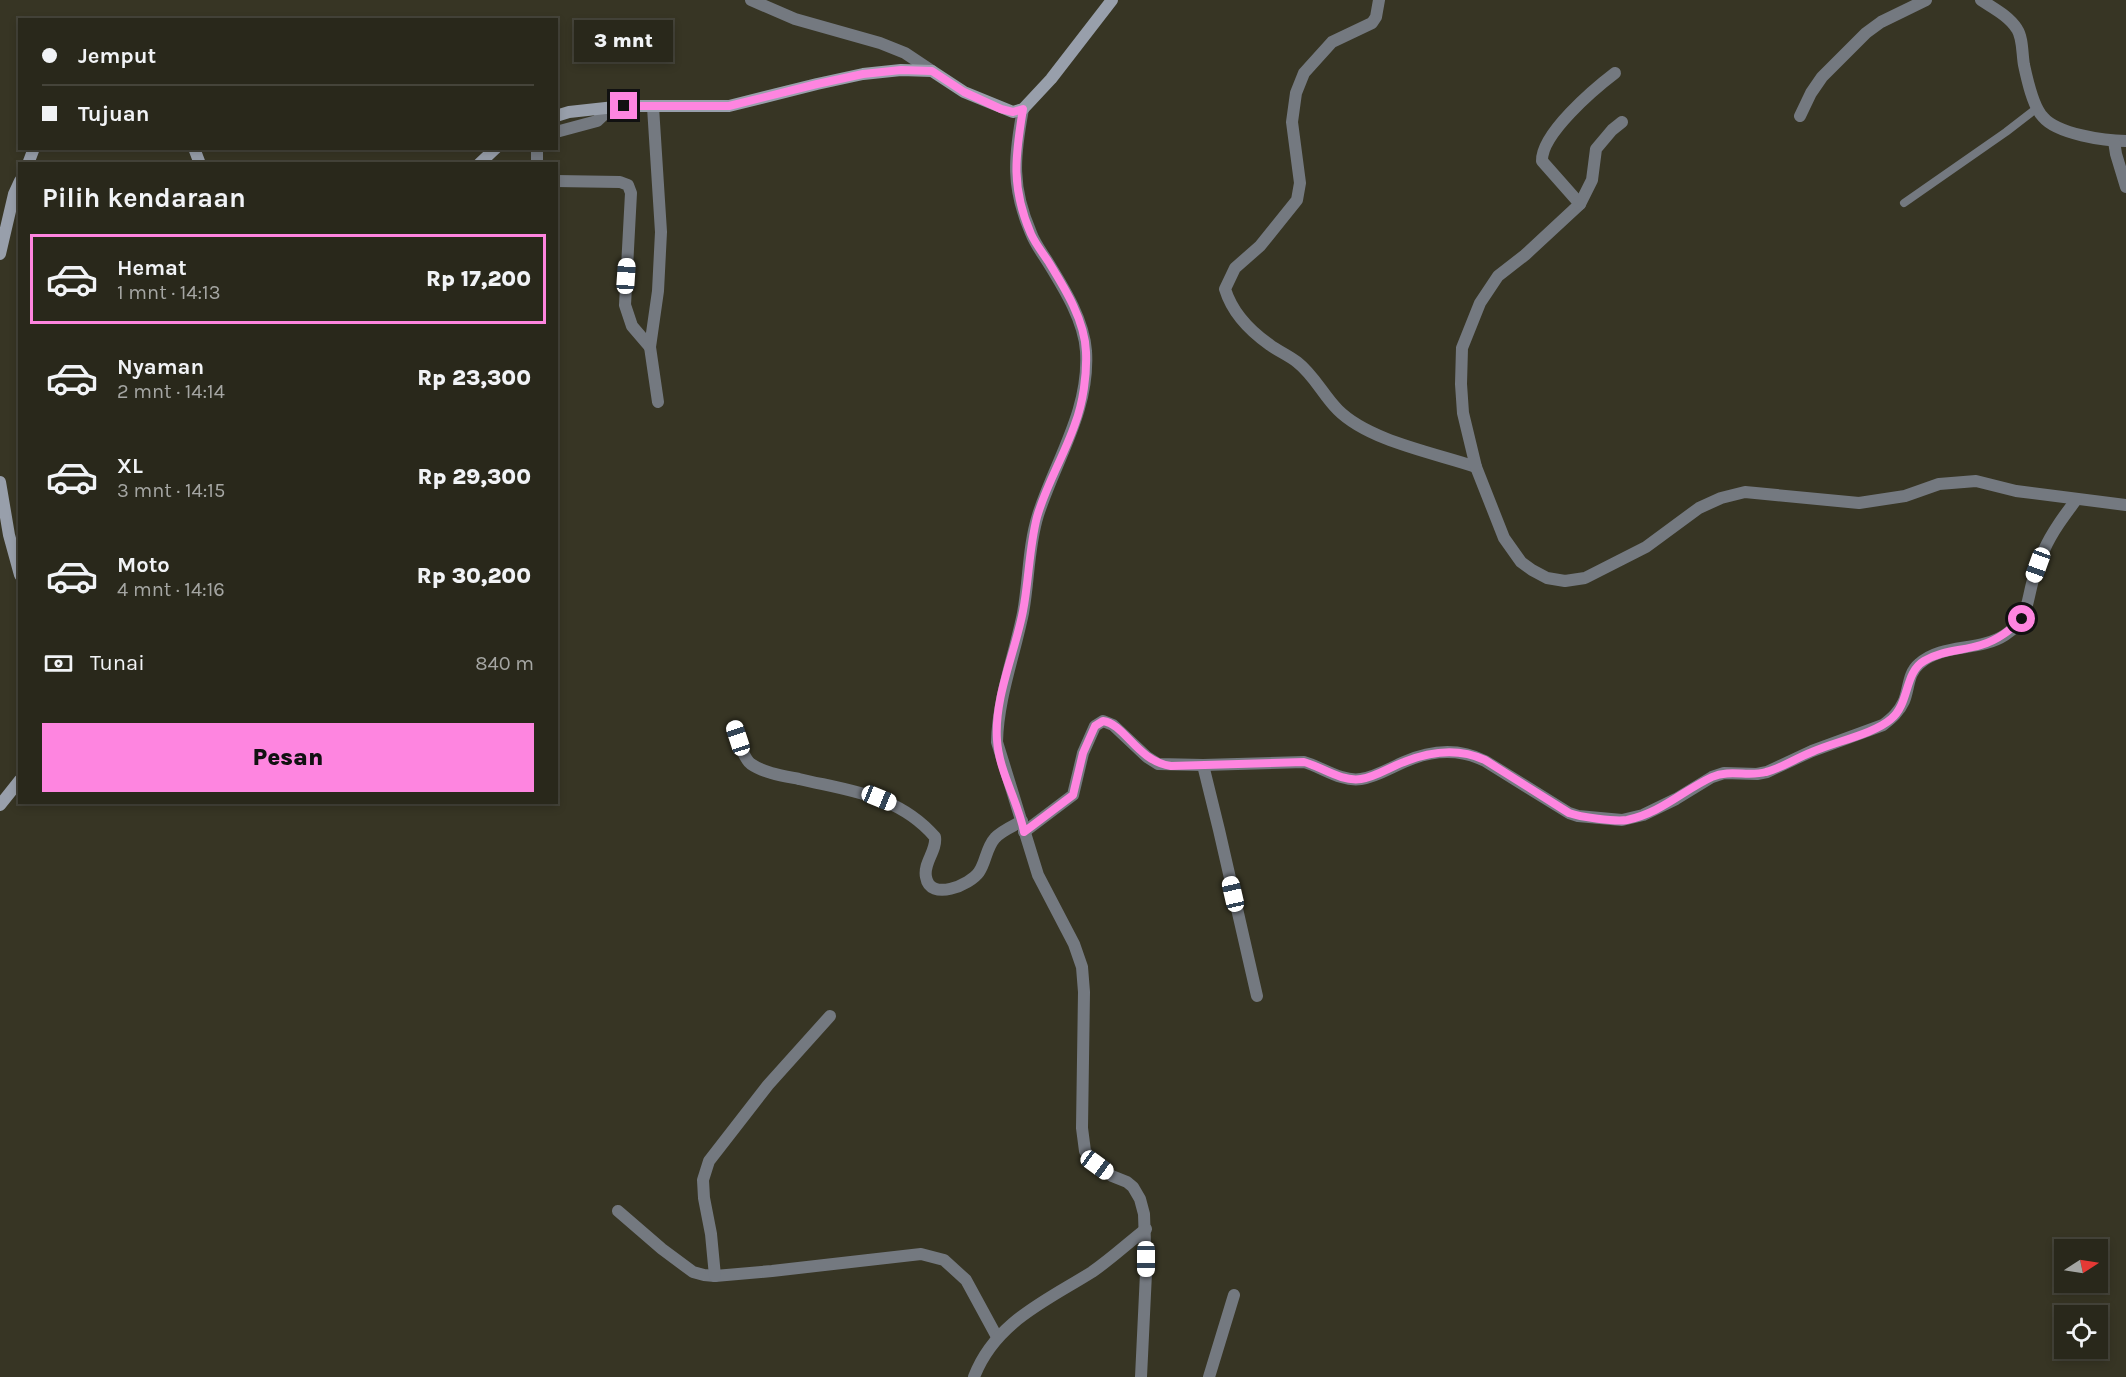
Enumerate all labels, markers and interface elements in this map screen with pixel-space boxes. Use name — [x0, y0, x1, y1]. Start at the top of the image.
callout: 3 mnt — [574, 19, 674, 61]
text: 3 mnt — [594, 29, 653, 52]
text: Jemput — [78, 43, 156, 69]
route end — [610, 92, 637, 119]
text: Tujuan — [78, 101, 149, 127]
text: Pilih kendaraan — [42, 182, 246, 214]
icon: car — [45, 252, 99, 306]
text: Hemat — [117, 255, 187, 281]
car — [616, 257, 636, 295]
text: Rp 17,200 — [426, 266, 531, 292]
text: 1 mnt · 14:13 — [117, 281, 221, 304]
icon: car — [45, 351, 99, 405]
text: Nyaman — [117, 354, 204, 380]
text: Rp 23,300 — [417, 365, 531, 391]
text: 2 mnt · 14:14 — [117, 380, 225, 403]
icon: car — [45, 450, 99, 504]
text: XL — [117, 453, 143, 479]
text: Rp 29,300 — [418, 464, 531, 490]
text: 3 mnt · 14:15 — [117, 479, 225, 502]
car — [2023, 545, 2053, 585]
icon: car — [45, 549, 99, 603]
text: Moto — [117, 552, 170, 578]
text: Rp 30,200 — [417, 563, 531, 589]
text: 4 mnt · 14:16 — [117, 578, 225, 601]
route start — [2008, 605, 2035, 632]
icon: cash — [42, 647, 75, 680]
text: Tunai — [90, 650, 145, 676]
text: 840 m — [475, 652, 534, 675]
car — [724, 718, 752, 758]
button: Pesan — [42, 723, 534, 792]
car — [859, 783, 899, 813]
car — [1220, 874, 1246, 914]
car — [1077, 1147, 1117, 1183]
north arrow — [2054, 1239, 2108, 1293]
map controls — [2054, 1239, 2108, 1359]
car — [1137, 1241, 1155, 1277]
button: locate — [2054, 1305, 2108, 1359]

